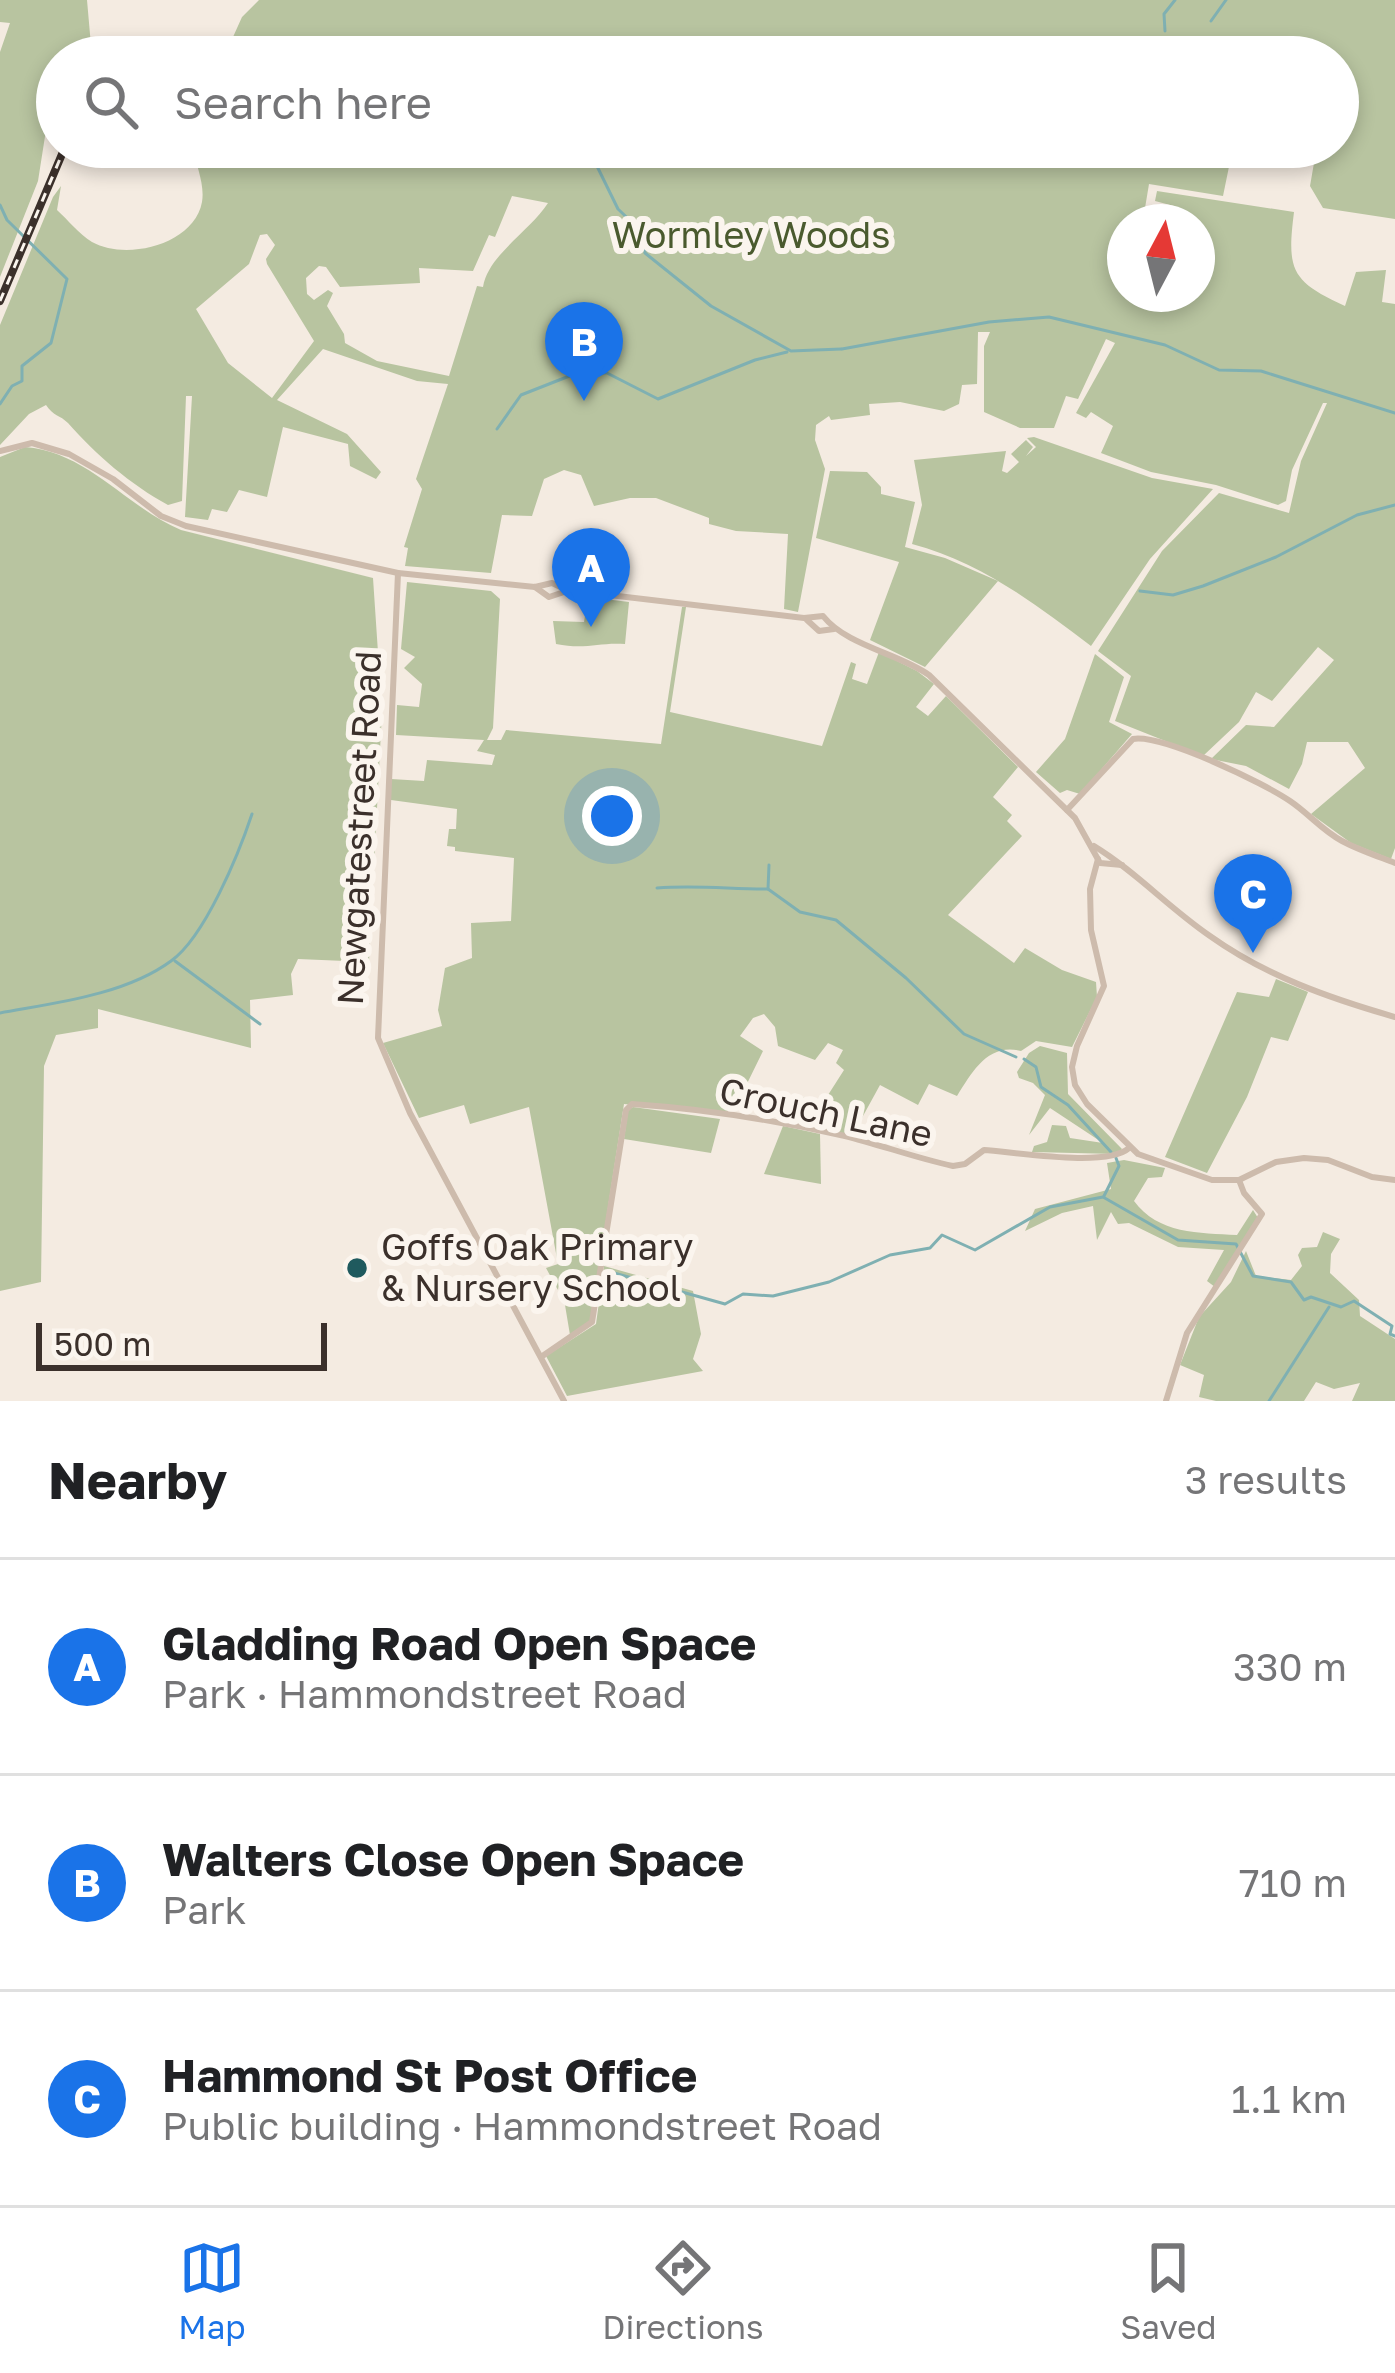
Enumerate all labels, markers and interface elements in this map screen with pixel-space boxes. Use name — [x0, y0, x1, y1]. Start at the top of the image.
search box — [36, 36, 1359, 168]
icon: search — [78, 69, 144, 135]
text: Search here — [174, 75, 432, 129]
north arrow — [1107, 204, 1215, 312]
park label: Wormley Woods — [612, 213, 890, 256]
pin: B — [545, 302, 623, 401]
pin: A — [552, 528, 630, 627]
street label: Newgatestreet Road — [328, 650, 389, 1006]
your location — [582, 786, 642, 846]
pin: C — [1214, 854, 1292, 953]
street label: Crouch Lane — [716, 1068, 936, 1155]
place label: Goffs Oak Primary & Nursery School — [381, 1225, 693, 1309]
marker: Goffs Oak Primary & Nursery School — [344, 1255, 370, 1281]
scale bar — [36, 1317, 327, 1370]
text: 500 m — [54, 1324, 152, 1363]
text: Nearby — [48, 1449, 227, 1510]
text: 3 results — [1185, 1456, 1347, 1503]
text: Gladding Road Open Space — [162, 1616, 756, 1670]
text: A — [73, 1643, 101, 1690]
text: 330 m — [1233, 1643, 1347, 1690]
text: Park · Hammondstreet Road — [162, 1670, 687, 1717]
text: Walters Close Open Space — [162, 1832, 744, 1886]
text: B — [73, 1859, 101, 1906]
text: 710 m — [1239, 1859, 1347, 1906]
text: Park — [162, 1886, 246, 1933]
text: Hammond St Post Office — [162, 2048, 697, 2102]
text: C — [73, 2075, 101, 2122]
text: 1.1 km — [1231, 2075, 1347, 2122]
text: Public building · Hammondstreet Road — [162, 2102, 882, 2149]
tab: Map — [178, 2235, 246, 2346]
tab: Directions — [602, 2235, 764, 2346]
tab: Saved — [1120, 2235, 1217, 2346]

